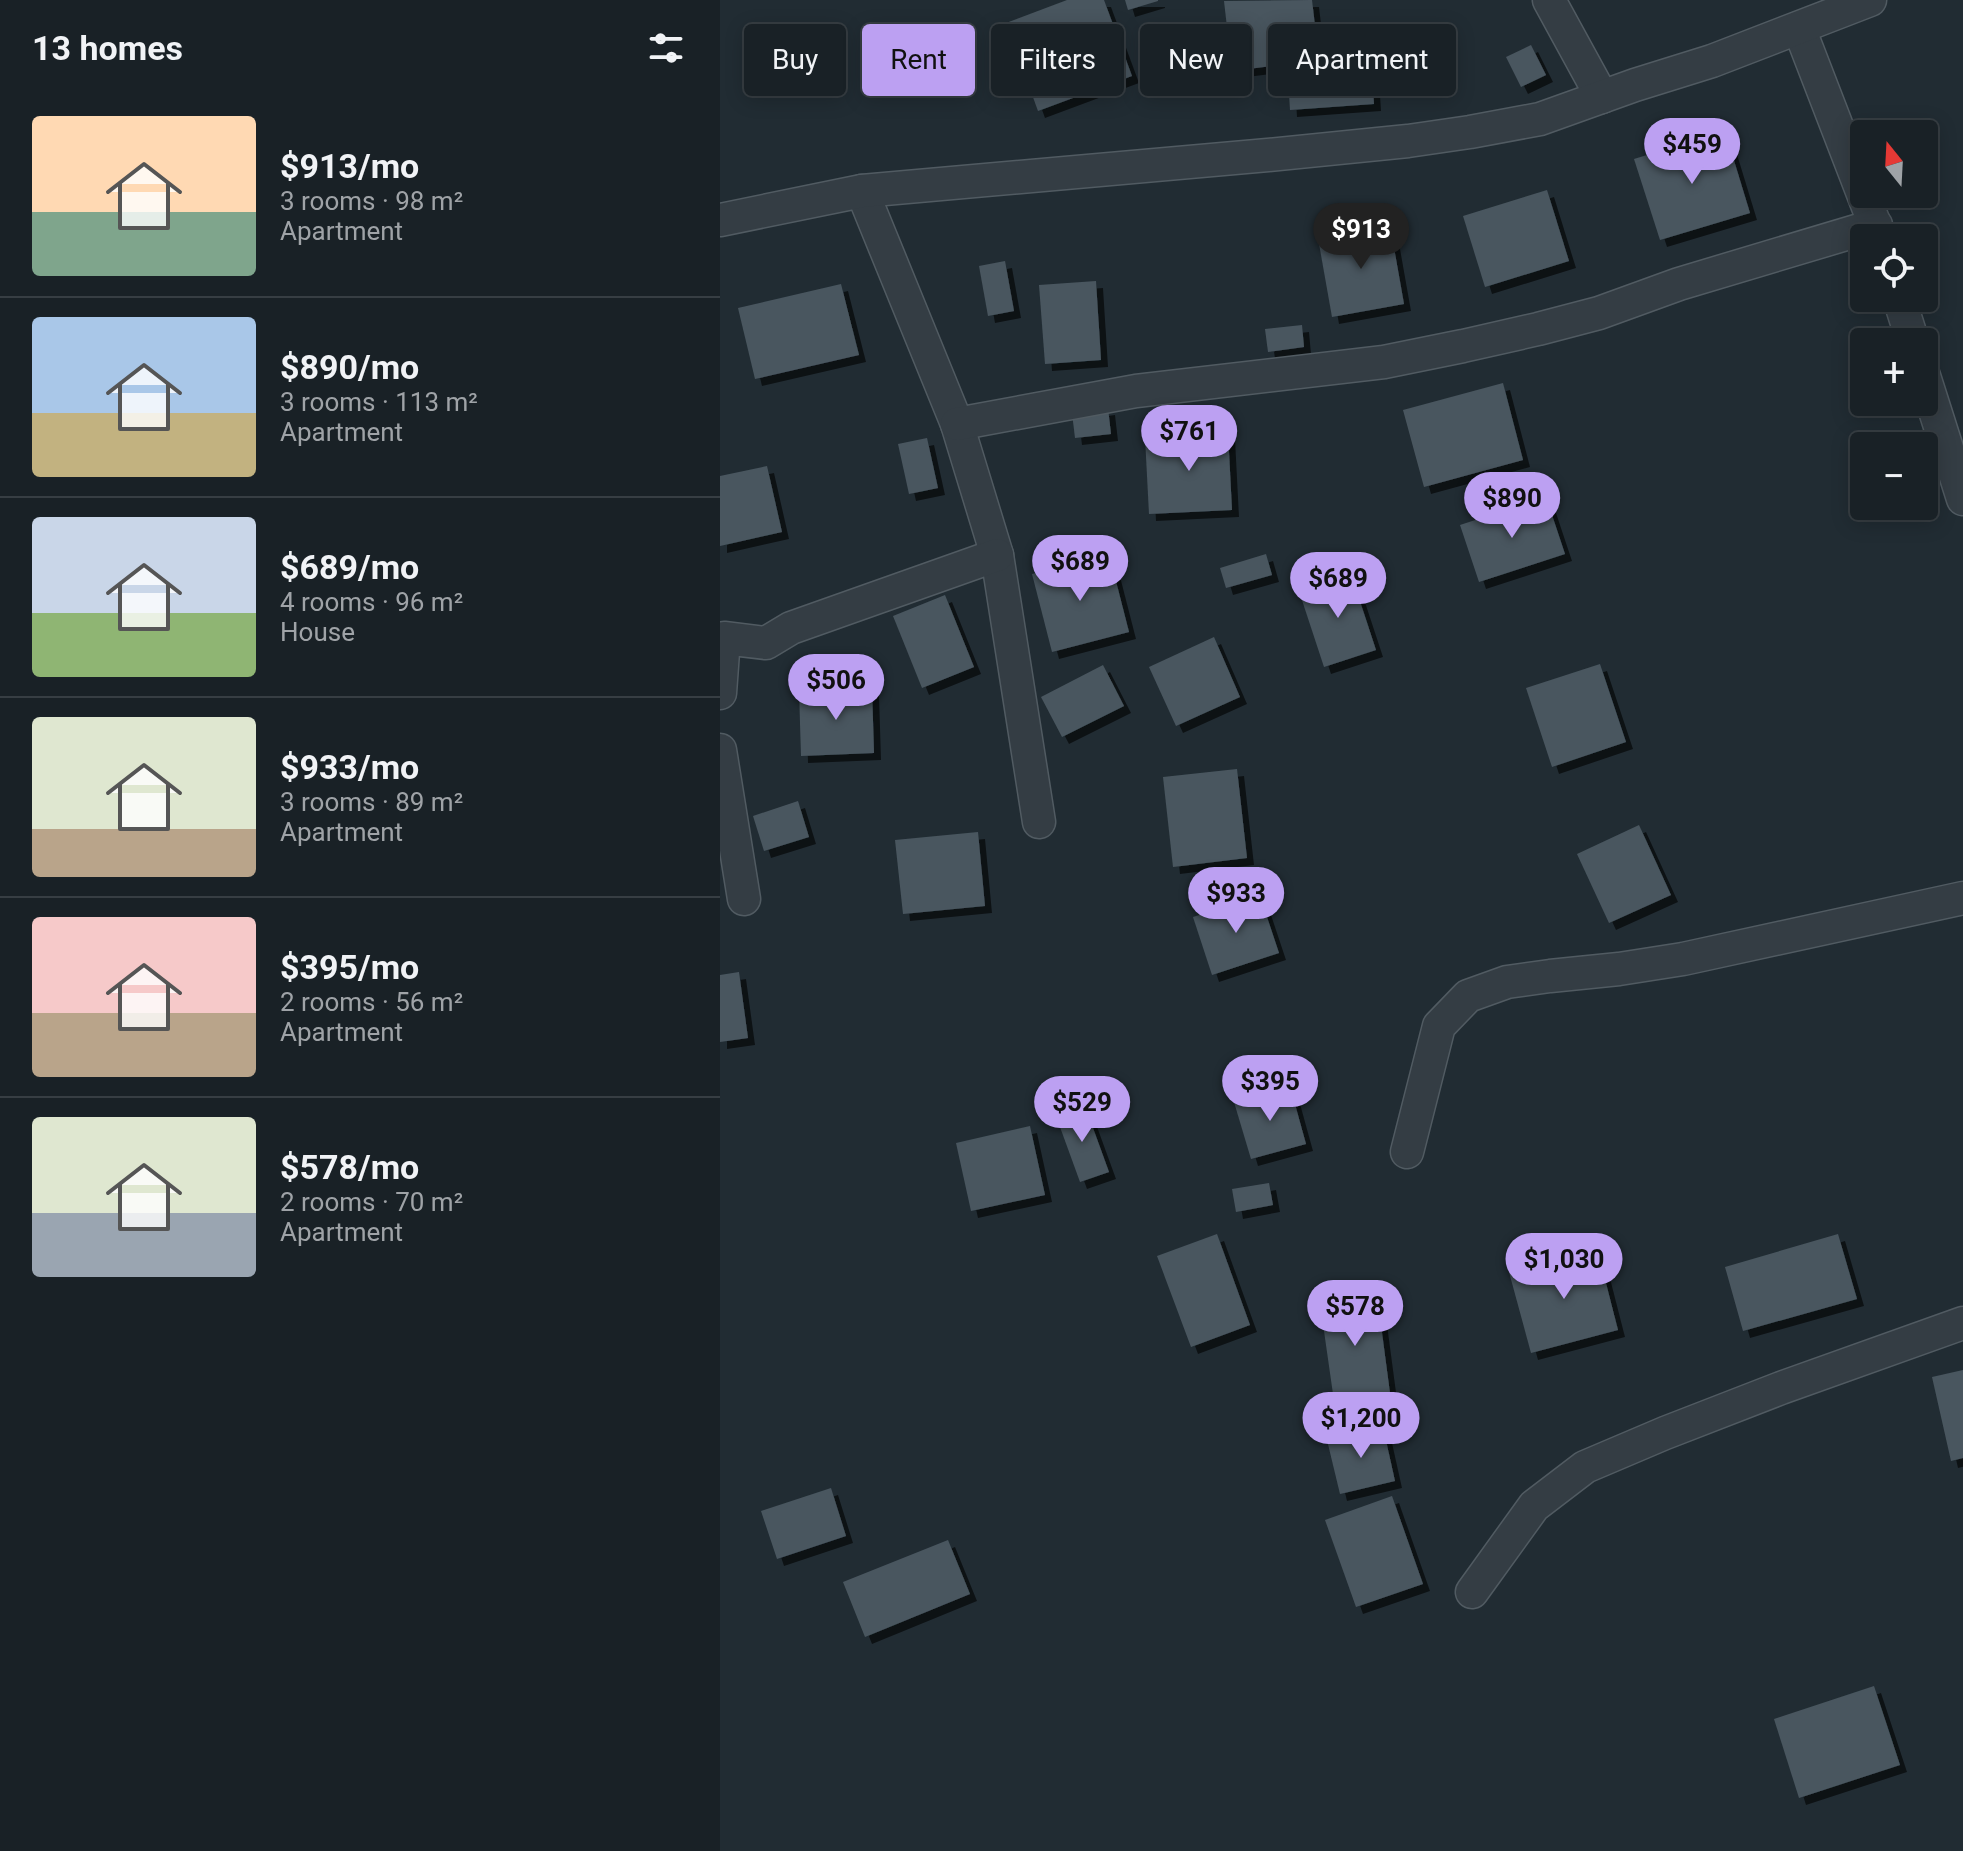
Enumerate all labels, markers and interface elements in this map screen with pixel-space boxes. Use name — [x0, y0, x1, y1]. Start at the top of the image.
chip: Buy — [744, 24, 846, 96]
chip: Rent — [862, 24, 975, 96]
chip: Filters — [991, 24, 1124, 96]
chip: New — [1140, 24, 1252, 96]
chip: Apartment — [1268, 24, 1456, 96]
icon: filters — [644, 26, 688, 70]
text: 13 homes — [32, 28, 183, 68]
pin: $459 — [1645, 118, 1739, 186]
north arrow — [1850, 120, 1938, 208]
map controls — [1850, 120, 1938, 520]
text: $459 — [1662, 129, 1722, 159]
text: $913/mo — [280, 146, 419, 186]
icon: home — [96, 148, 192, 244]
text: 3 rooms · 98 m² — [280, 186, 463, 216]
pin: $913 — [1314, 203, 1408, 271]
text: $913 — [1331, 214, 1391, 244]
text: Apartment — [280, 216, 403, 246]
button: locate — [1850, 224, 1938, 312]
button: + — [1850, 328, 1938, 416]
text: $890/mo — [280, 347, 419, 387]
icon: home — [96, 349, 192, 445]
text: 3 rooms · 113 m² — [280, 387, 478, 417]
pin: $761 — [1142, 405, 1236, 473]
text: $761 — [1159, 416, 1219, 446]
text: Apartment — [280, 417, 403, 447]
button: − — [1850, 432, 1938, 520]
pin: $890 — [1465, 472, 1559, 540]
text: $890 — [1482, 483, 1542, 513]
pin: $689 — [1033, 535, 1127, 603]
text: $689 — [1050, 546, 1110, 576]
text: $689/mo — [280, 547, 419, 587]
icon: home — [96, 549, 192, 645]
pin: $689 — [1291, 552, 1385, 620]
text: $689 — [1308, 563, 1368, 593]
text: 4 rooms · 96 m² — [280, 587, 463, 617]
text: House — [280, 617, 355, 647]
pin: $506 — [789, 654, 883, 722]
text: $506 — [806, 665, 866, 695]
text: $933/mo — [280, 747, 419, 787]
icon: home — [96, 749, 192, 845]
text: 3 rooms · 89 m² — [280, 787, 463, 817]
text: Apartment — [280, 817, 403, 847]
pin: $933 — [1189, 867, 1283, 935]
text: $933 — [1206, 878, 1266, 908]
text: $395/mo — [280, 947, 419, 987]
icon: home — [96, 949, 192, 1045]
text: 2 rooms · 56 m² — [280, 987, 463, 1017]
text: Apartment — [280, 1017, 403, 1047]
pin: $395 — [1223, 1055, 1317, 1123]
text: $395 — [1240, 1066, 1300, 1096]
pin: $529 — [1035, 1076, 1129, 1144]
text: $529 — [1052, 1087, 1112, 1117]
text: $578/mo — [280, 1147, 419, 1187]
icon: home — [96, 1149, 192, 1245]
text: 2 rooms · 70 m² — [280, 1187, 463, 1217]
text: Apartment — [280, 1217, 403, 1247]
pin: $1,030 — [1499, 1233, 1629, 1301]
text: $1,030 — [1524, 1244, 1604, 1274]
pin: $578 — [1308, 1280, 1402, 1348]
text: $578 — [1325, 1291, 1385, 1321]
pin: $1,200 — [1296, 1392, 1426, 1460]
text: $1,200 — [1321, 1403, 1401, 1433]

